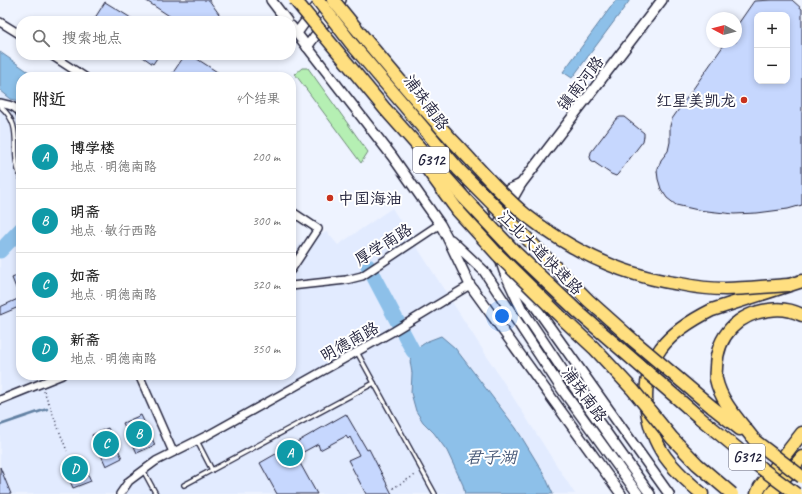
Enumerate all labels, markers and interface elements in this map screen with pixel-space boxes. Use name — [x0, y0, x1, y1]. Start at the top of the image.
north arrow — [706, 12, 742, 48]
map controls — [754, 12, 790, 84]
button: + — [754, 12, 790, 48]
search box — [16, 16, 296, 60]
icon: search — [30, 27, 52, 49]
text: 搜索地点 — [62, 29, 122, 48]
button: − — [754, 48, 790, 84]
street label: 镇南河路 — [553, 52, 608, 115]
street label: 浦珠南路 — [399, 71, 453, 134]
text: 附近 — [32, 89, 66, 110]
text: 4个结果 — [235, 91, 280, 107]
place label: 红星美凯龙 — [656, 91, 736, 111]
marker: 红星美凯龙 — [739, 95, 749, 105]
text: 博学楼 — [70, 139, 115, 158]
road number: G312 — [413, 147, 449, 173]
text: A — [42, 149, 48, 165]
text: 200 m — [252, 149, 280, 165]
text: 地点 · 明德南路 — [70, 159, 157, 175]
place label: 中国海油 — [338, 189, 402, 209]
marker: 中国海油 — [325, 193, 335, 203]
text: 明斋 — [70, 203, 100, 222]
street label: 江北大道快速路 — [494, 206, 587, 299]
text: B — [42, 213, 48, 229]
text: 300 m — [252, 213, 280, 229]
street label: 厚学南路 — [351, 219, 416, 270]
text: 地点 · 敏行西路 — [70, 223, 157, 239]
text: 如斋 — [70, 267, 100, 286]
text: C — [42, 277, 48, 293]
text: 320 m — [252, 277, 280, 293]
text: 地点 · 明德南路 — [70, 287, 157, 303]
your location — [492, 306, 512, 326]
street label: 明德南路 — [317, 318, 382, 366]
text: 新斋 — [70, 331, 100, 350]
text: D — [41, 341, 49, 357]
text: 350 m — [252, 341, 280, 357]
text: 地点 · 明德南路 — [70, 351, 157, 367]
street label: 浦珠南路 — [557, 363, 611, 426]
pin: B — [126, 419, 152, 449]
pin: C — [93, 429, 119, 459]
pin: A — [277, 438, 303, 468]
road number: G312 — [729, 444, 765, 470]
water label: 君子湖 — [466, 447, 518, 468]
pin: D — [62, 454, 88, 484]

